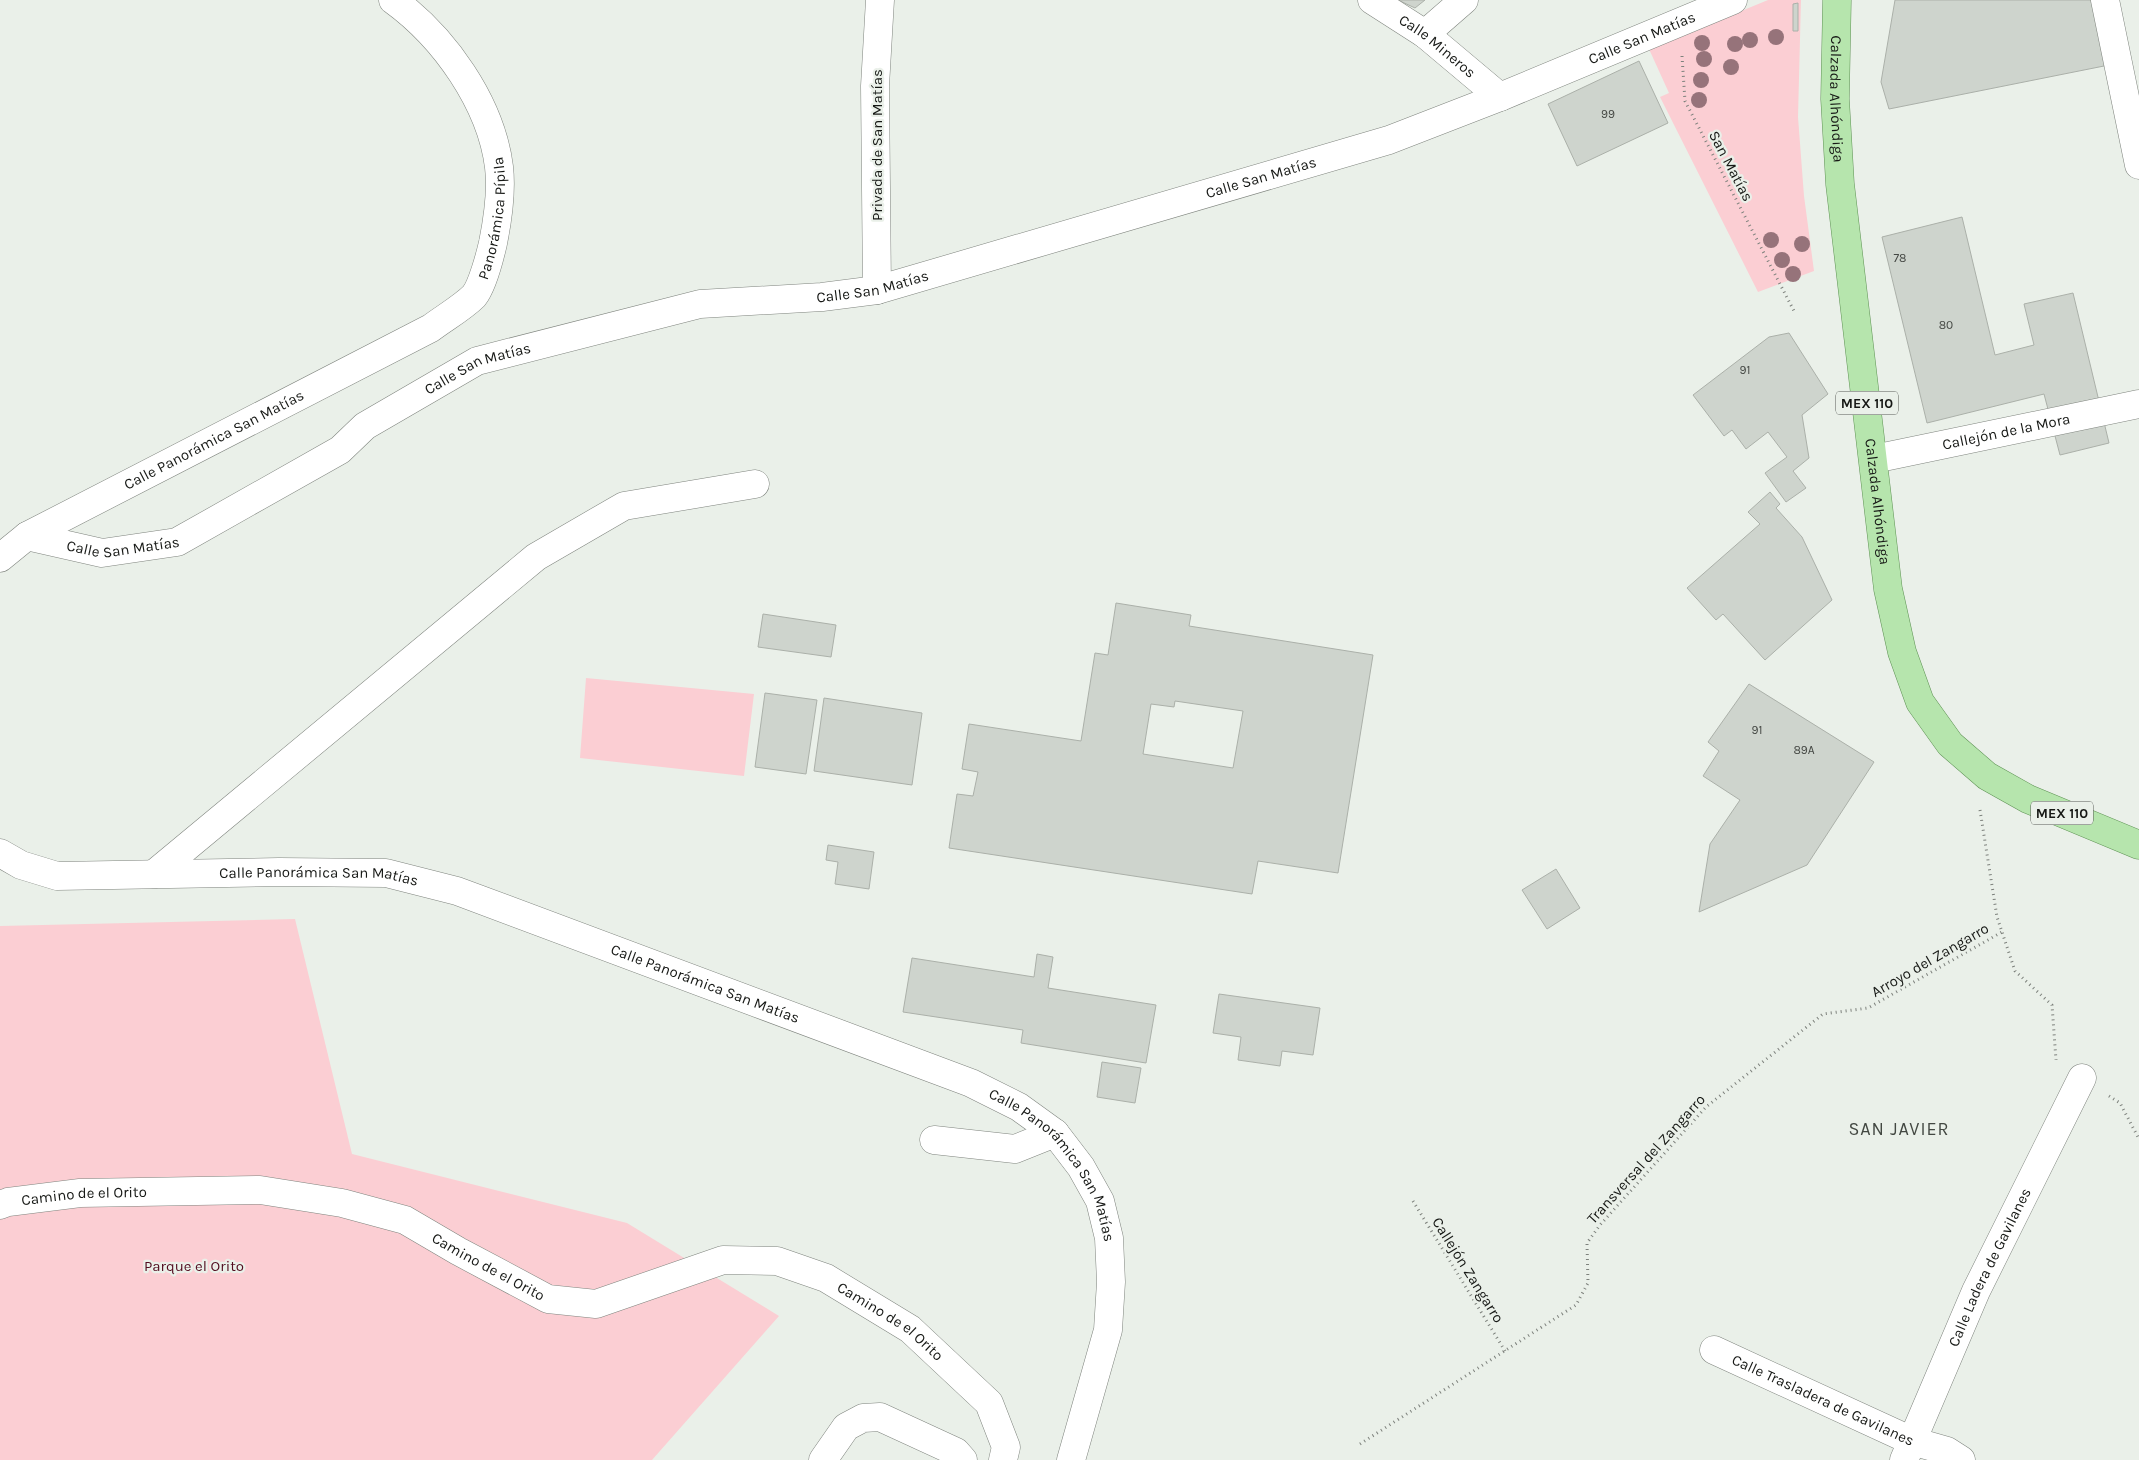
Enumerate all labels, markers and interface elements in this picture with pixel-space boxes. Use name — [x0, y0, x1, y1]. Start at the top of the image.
street label: Calle San Matías — [1586, 8, 1698, 68]
street label: Calle Mineros — [1395, 11, 1479, 82]
street label: Calzada Alhóndiga — [1826, 35, 1848, 163]
street label: Privada de San Matías — [868, 69, 886, 221]
house number: 99 — [1601, 107, 1615, 121]
street label: San Matías — [1705, 128, 1757, 204]
street label: Calle San Matías — [1204, 153, 1318, 202]
street label: Panorámica Pípila — [474, 156, 509, 282]
house number: 78 — [1893, 251, 1907, 265]
street label: Calle San Matías — [816, 266, 931, 306]
house number: 80 — [1939, 318, 1953, 332]
street label: Calle San Matías — [421, 339, 533, 399]
house number: 91 — [1740, 363, 1750, 377]
street label: Calle Panorámica San Matías — [121, 386, 307, 494]
road number: MEX 110 — [1836, 392, 1898, 414]
street label: Callejón de la Mora — [1941, 410, 2072, 454]
street label: Calzada Alhóndiga — [1861, 437, 1894, 566]
street label: Calle San Matías — [65, 533, 181, 562]
house number: 91 — [1752, 723, 1762, 737]
house number: 89A — [1793, 743, 1815, 757]
road number: MEX 110 — [2031, 801, 2093, 824]
street label: Calle Panorámica San Matías — [219, 863, 420, 890]
street label: Arroyo del Zangarro — [1868, 919, 1992, 1001]
street label: Calle Panorámica San Matías — [608, 940, 802, 1027]
street label: Calle Panorámica San Matías — [986, 1084, 1119, 1243]
street label: Transversal del Zangarro — [1583, 1091, 1709, 1227]
district label: SAN JAVIER — [1848, 1118, 1950, 1140]
street label: Camino de el Orito — [20, 1183, 147, 1209]
street label: Calle Ladera de Gavilanes — [1944, 1185, 2035, 1349]
street label: Callejón Zangarro — [1428, 1214, 1508, 1326]
street label: Camino de el Orito — [429, 1229, 548, 1305]
park label: Parque el Orito — [144, 1257, 244, 1275]
street label: Camino de el Orito — [834, 1278, 947, 1365]
street label: Calle Trasladera de Gavilanes — [1729, 1350, 1917, 1450]

